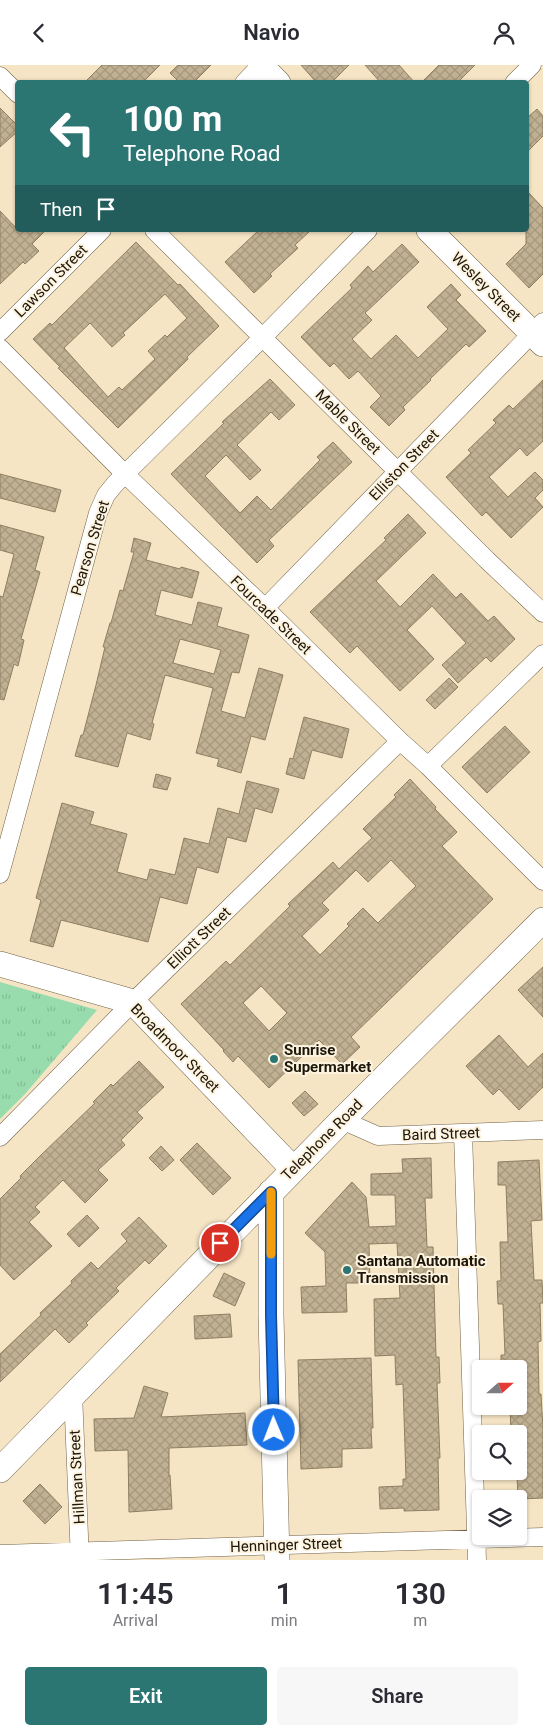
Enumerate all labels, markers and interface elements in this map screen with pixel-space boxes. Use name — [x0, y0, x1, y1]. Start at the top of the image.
icon: back — [25, 19, 53, 47]
icon: person — [490, 19, 518, 47]
text: Navio — [243, 20, 300, 45]
text: 100 m — [123, 99, 222, 140]
icon: left — [40, 100, 105, 165]
text: Telephone Road — [123, 141, 281, 166]
icon: arrive — [92, 195, 120, 223]
text: Then — [40, 198, 82, 221]
street label: Lawson Street — [11, 241, 91, 321]
street label: Wesley Street — [448, 249, 524, 325]
street label: Mable Street — [312, 386, 384, 458]
street label: Elliston Street — [366, 426, 443, 504]
street label: Pearson Street — [67, 498, 113, 598]
street label: Fourcade Street — [227, 572, 315, 658]
street label: Elliott Street — [164, 903, 234, 973]
street label: Broadmoor Street — [127, 1000, 223, 1096]
place label: Sunrise Supermarket — [284, 1041, 371, 1076]
marker: Sunrise Supermarket — [268, 1053, 280, 1065]
street label: Telephone Road — [278, 1096, 366, 1184]
street label: Baird Street — [402, 1124, 480, 1144]
pin — [199, 1222, 241, 1264]
icon: arrive — [206, 1229, 234, 1257]
place label: Santana Automatic Transmission — [357, 1252, 486, 1287]
marker: Santana Automatic Transmission — [341, 1264, 353, 1276]
north arrow — [472, 1360, 528, 1415]
map controls — [472, 1360, 527, 1545]
position arrow — [247, 1403, 299, 1455]
button: search — [472, 1425, 527, 1480]
street label: Hillman Street — [66, 1429, 88, 1525]
button: layers — [472, 1490, 527, 1545]
street label: Henninger Street — [230, 1534, 342, 1556]
text: 11:45 — [97, 1576, 174, 1611]
text: 1 — [276, 1576, 293, 1611]
text: 130 — [395, 1576, 446, 1611]
text: Arrival — [113, 1611, 158, 1630]
text: min — [271, 1611, 298, 1630]
text: m — [413, 1611, 427, 1630]
button: Exit — [25, 1667, 267, 1725]
button: Share — [277, 1667, 518, 1725]

